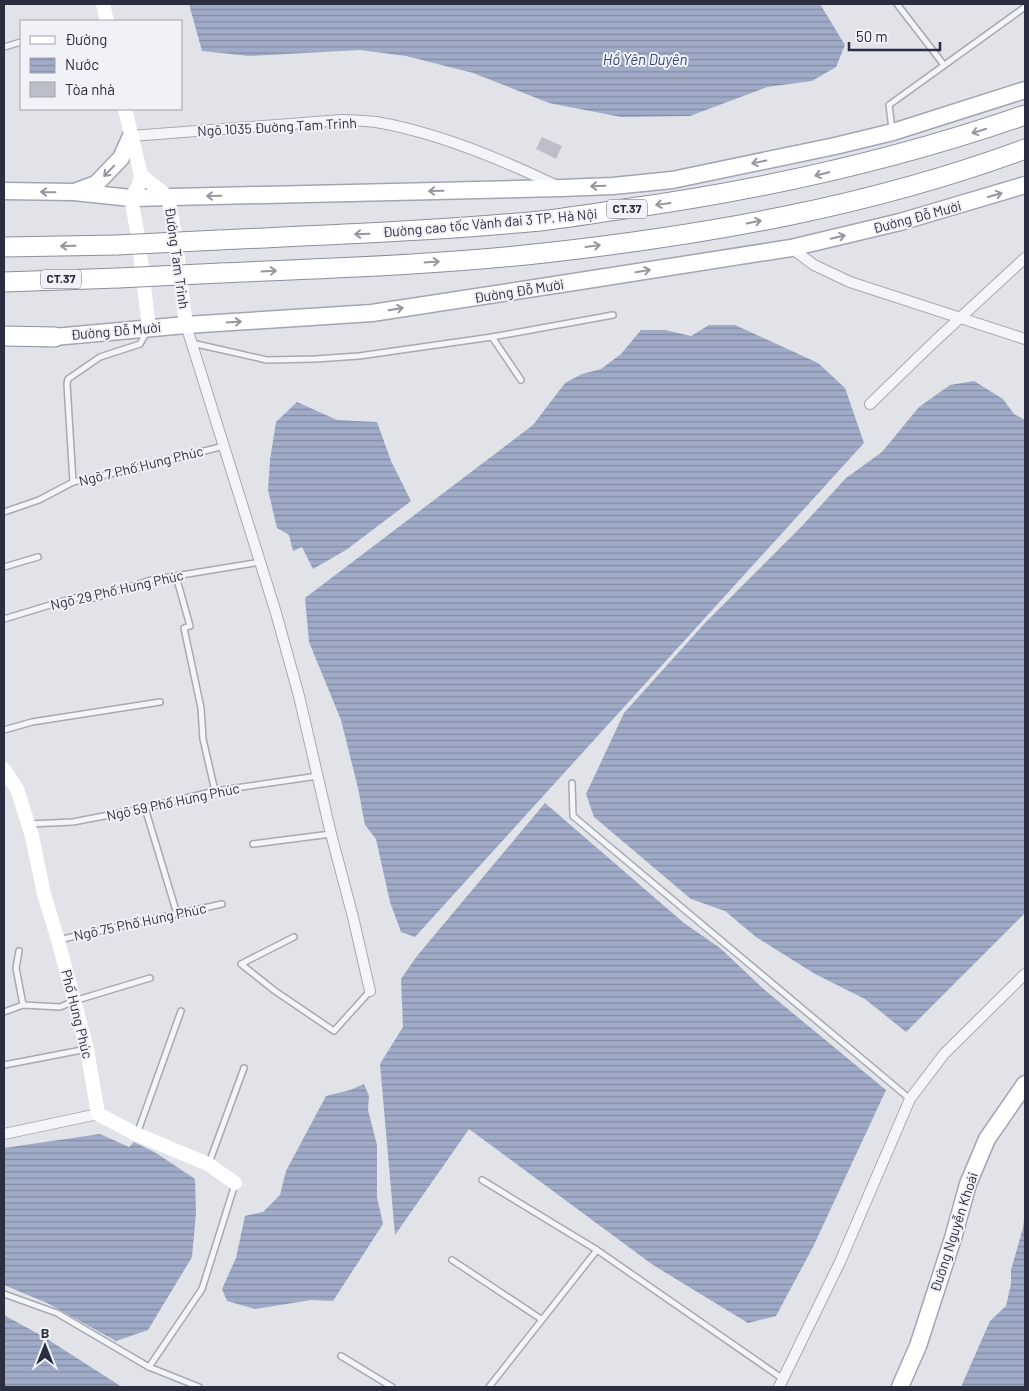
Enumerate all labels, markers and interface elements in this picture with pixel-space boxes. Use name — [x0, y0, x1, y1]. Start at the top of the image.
legend — [20, 20, 182, 110]
scale bar — [849, 20, 940, 52]
text: 50 m — [856, 27, 888, 45]
text: Đường — [65, 30, 107, 48]
water label: Hồ Yên Duyên — [603, 50, 687, 68]
text: Nước — [65, 55, 99, 73]
text: Tòa nhà — [65, 80, 115, 98]
street label: Ngõ 1035 Đường Tam Trinh — [197, 114, 357, 139]
one-way arrow — [971, 126, 987, 136]
one-way arrow — [751, 158, 767, 167]
one-way arrow — [103, 165, 115, 177]
one-way arrow — [815, 170, 831, 179]
one-way arrow — [591, 182, 607, 191]
one-way arrow — [428, 186, 444, 196]
one-way arrow — [40, 187, 56, 197]
one-way arrow — [987, 189, 1003, 199]
one-way arrow — [206, 191, 222, 201]
street label: Đường Đỗ Mười — [871, 197, 963, 236]
one-way arrow — [655, 199, 671, 209]
road number: CT.37 — [607, 200, 647, 218]
street label: Đường cao tốc Vành đai 3 TP. Hà Nội — [382, 205, 598, 240]
street label: Đường Tam Trinh — [162, 206, 193, 310]
one-way arrow — [745, 217, 761, 226]
one-way arrow — [354, 229, 370, 239]
one-way arrow — [830, 232, 846, 241]
one-way arrow — [60, 241, 76, 251]
one-way arrow — [585, 241, 601, 251]
one-way arrow — [423, 257, 439, 267]
one-way arrow — [635, 266, 651, 276]
one-way arrow — [261, 267, 277, 276]
road number: CT.37 — [41, 270, 81, 288]
street label: Đường Đỗ Mười — [473, 275, 565, 306]
one-way arrow — [388, 304, 404, 314]
one-way arrow — [226, 317, 242, 326]
street label: Đường Đỗ Mười — [70, 318, 162, 343]
street label: Ngõ 7 Phố Hưng Phúc — [77, 442, 205, 489]
street label: Ngõ 29 Phố Hưng Phúc — [49, 566, 185, 613]
street label: Ngõ 59 Phố Hưng Phúc — [105, 779, 241, 824]
street label: Ngõ 75 Phố Hưng Phúc — [72, 899, 208, 944]
street label: Phố Hưng Phúc — [58, 968, 97, 1060]
street label: Đường Nguyễn Khoái — [926, 1170, 981, 1294]
north arrow — [20, 1321, 70, 1371]
text: B — [41, 1324, 49, 1341]

